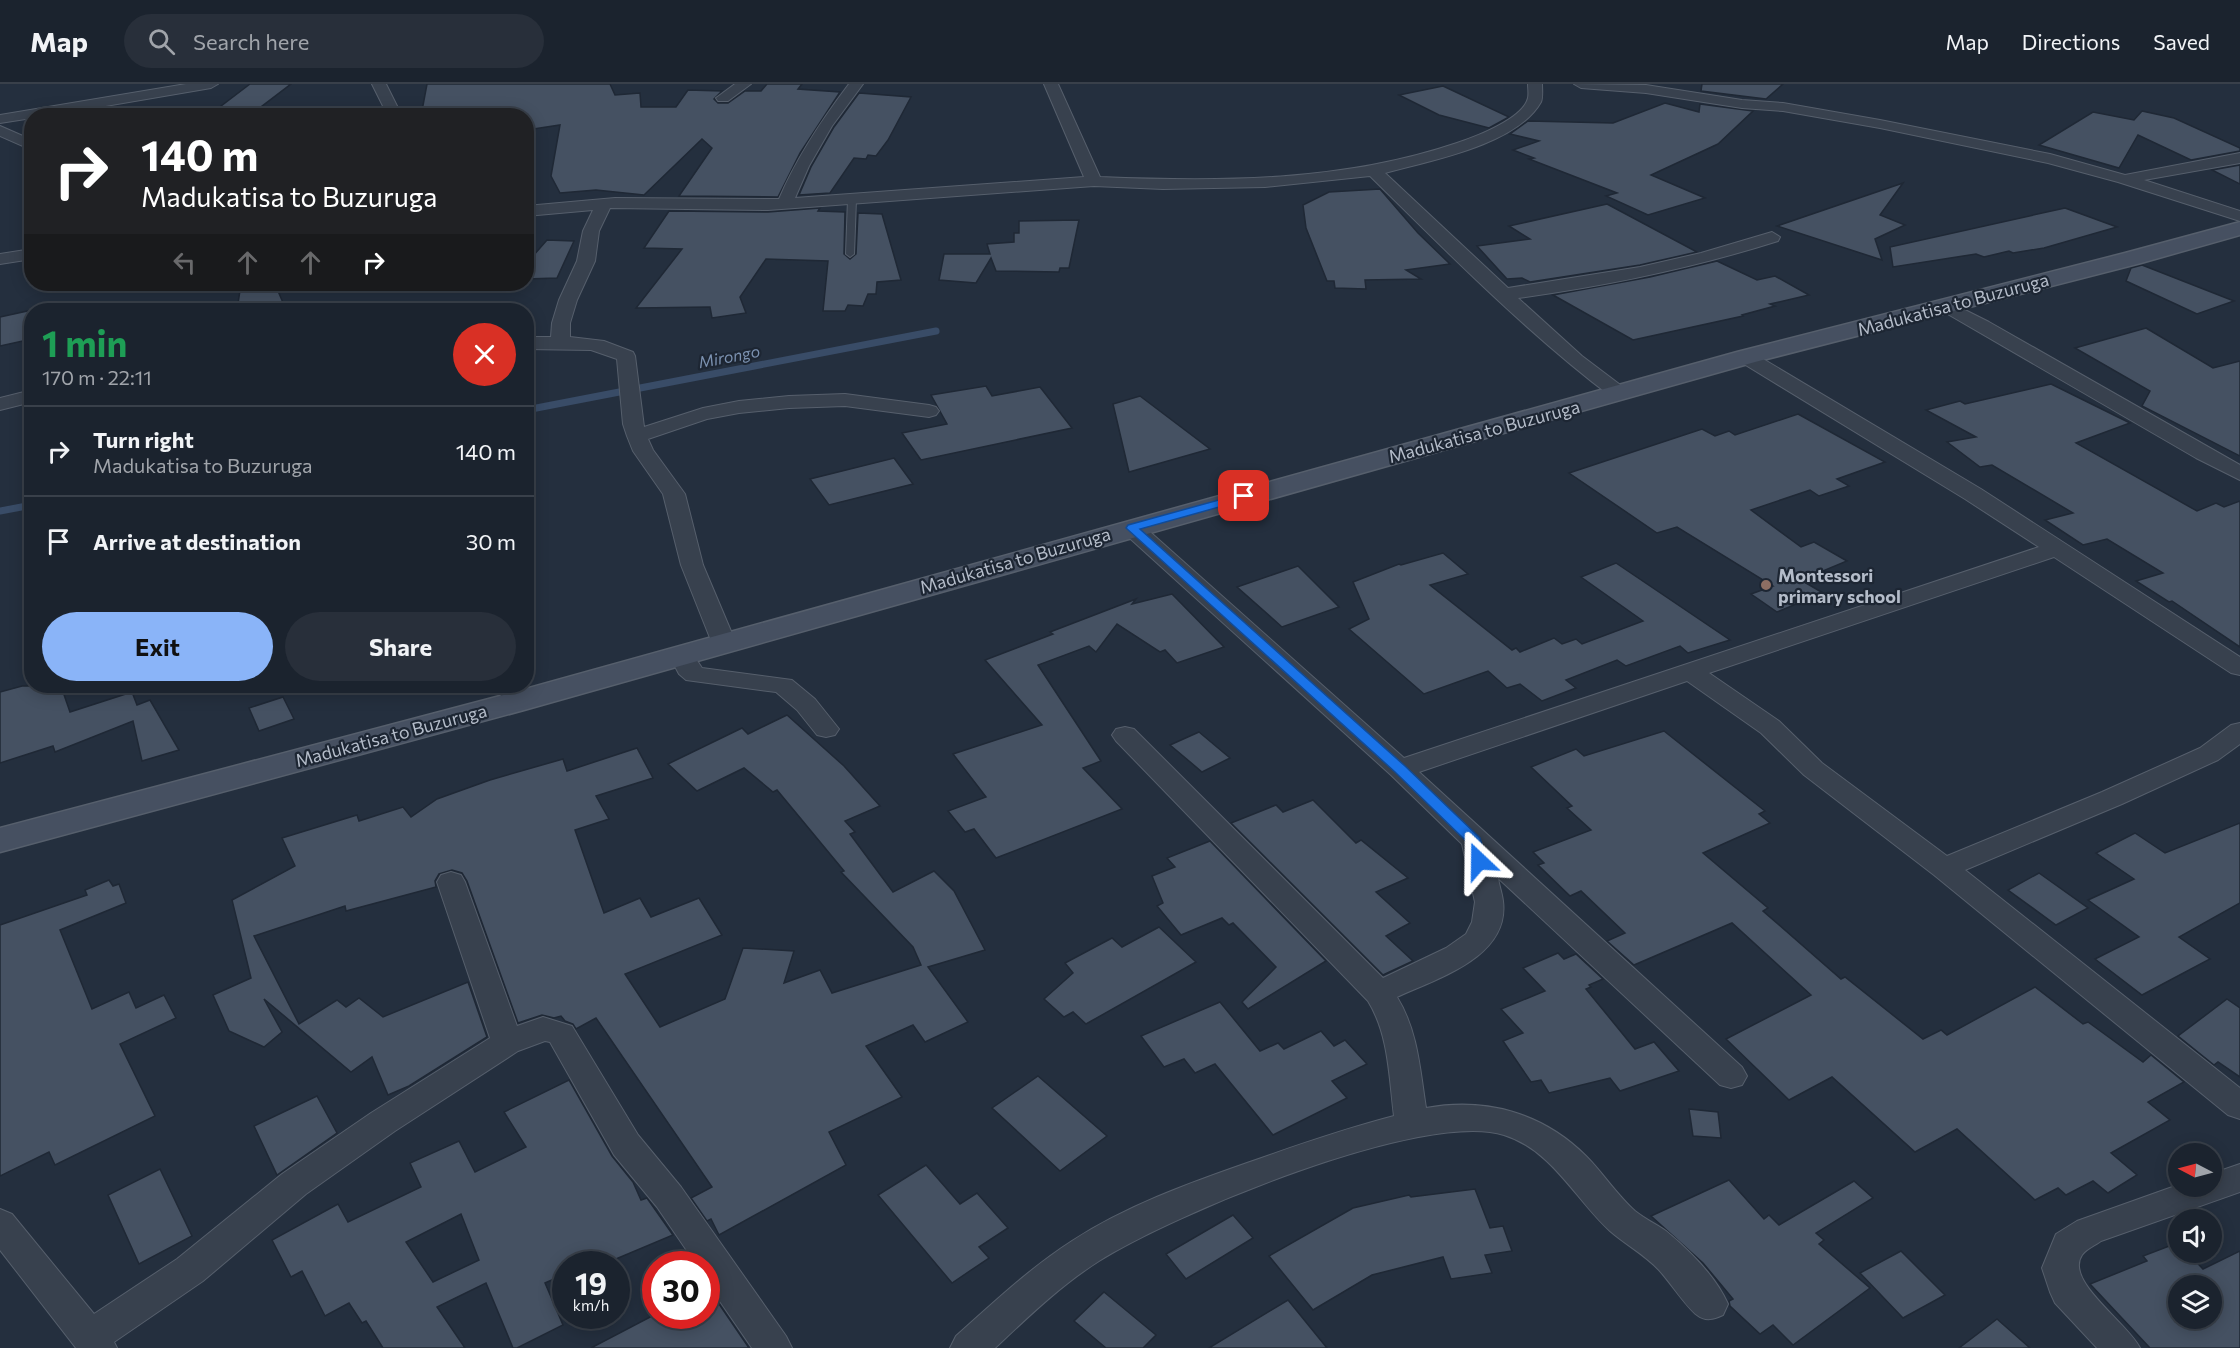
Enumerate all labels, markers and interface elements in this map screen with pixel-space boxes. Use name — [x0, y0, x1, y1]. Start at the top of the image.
search box — [124, 14, 544, 68]
text: Map — [30, 24, 88, 58]
icon: search — [145, 25, 178, 58]
text: Search here — [193, 28, 309, 55]
text: Map — [1946, 29, 1989, 54]
text: Directions — [2022, 29, 2120, 54]
text: Saved — [2153, 29, 2210, 54]
text: 140 m — [141, 128, 258, 180]
icon: right — [42, 132, 120, 210]
text: Madukatisa to Buzuruga — [141, 180, 437, 213]
icon: left — [168, 246, 201, 279]
icon: ahead — [231, 246, 264, 279]
icon: ahead — [294, 246, 327, 279]
icon: right — [357, 246, 390, 279]
street label: Madukatisa to Buzuruga — [1855, 268, 2051, 340]
text: 1 min — [42, 320, 127, 364]
button: close — [453, 323, 516, 386]
water label: Mirongo — [697, 341, 761, 371]
text: 170 m · 22:11 — [42, 365, 152, 389]
street label: Madukatisa to Buzuruga — [1386, 395, 1582, 467]
text: Turn right — [93, 426, 194, 453]
icon: right — [42, 435, 75, 468]
text: 140 m — [456, 438, 516, 465]
text: Madukatisa to Buzuruga — [93, 453, 313, 477]
pin — [1218, 470, 1269, 521]
icon: arrive — [1227, 479, 1260, 512]
street label: Madukatisa to Buzuruga — [917, 522, 1113, 598]
icon: arrive — [42, 525, 75, 558]
text: Arrive at destination — [93, 528, 301, 555]
text: 30 m — [466, 528, 516, 555]
place label: Montessori primary school — [1778, 564, 1901, 607]
marker: Montessori primary school — [1759, 578, 1773, 592]
button: Exit — [42, 612, 273, 681]
button: Share — [285, 612, 516, 681]
street label: Madukatisa to Buzuruga — [293, 699, 489, 771]
position arrow — [1447, 829, 1511, 893]
north arrow — [2168, 1143, 2222, 1197]
map controls — [2168, 1143, 2222, 1329]
button: sound — [2168, 1209, 2222, 1263]
speed limit sign: 30 — [642, 1251, 720, 1329]
text: 19 — [575, 1264, 607, 1301]
button: layers — [2168, 1275, 2222, 1329]
text: km/h — [573, 1296, 609, 1314]

